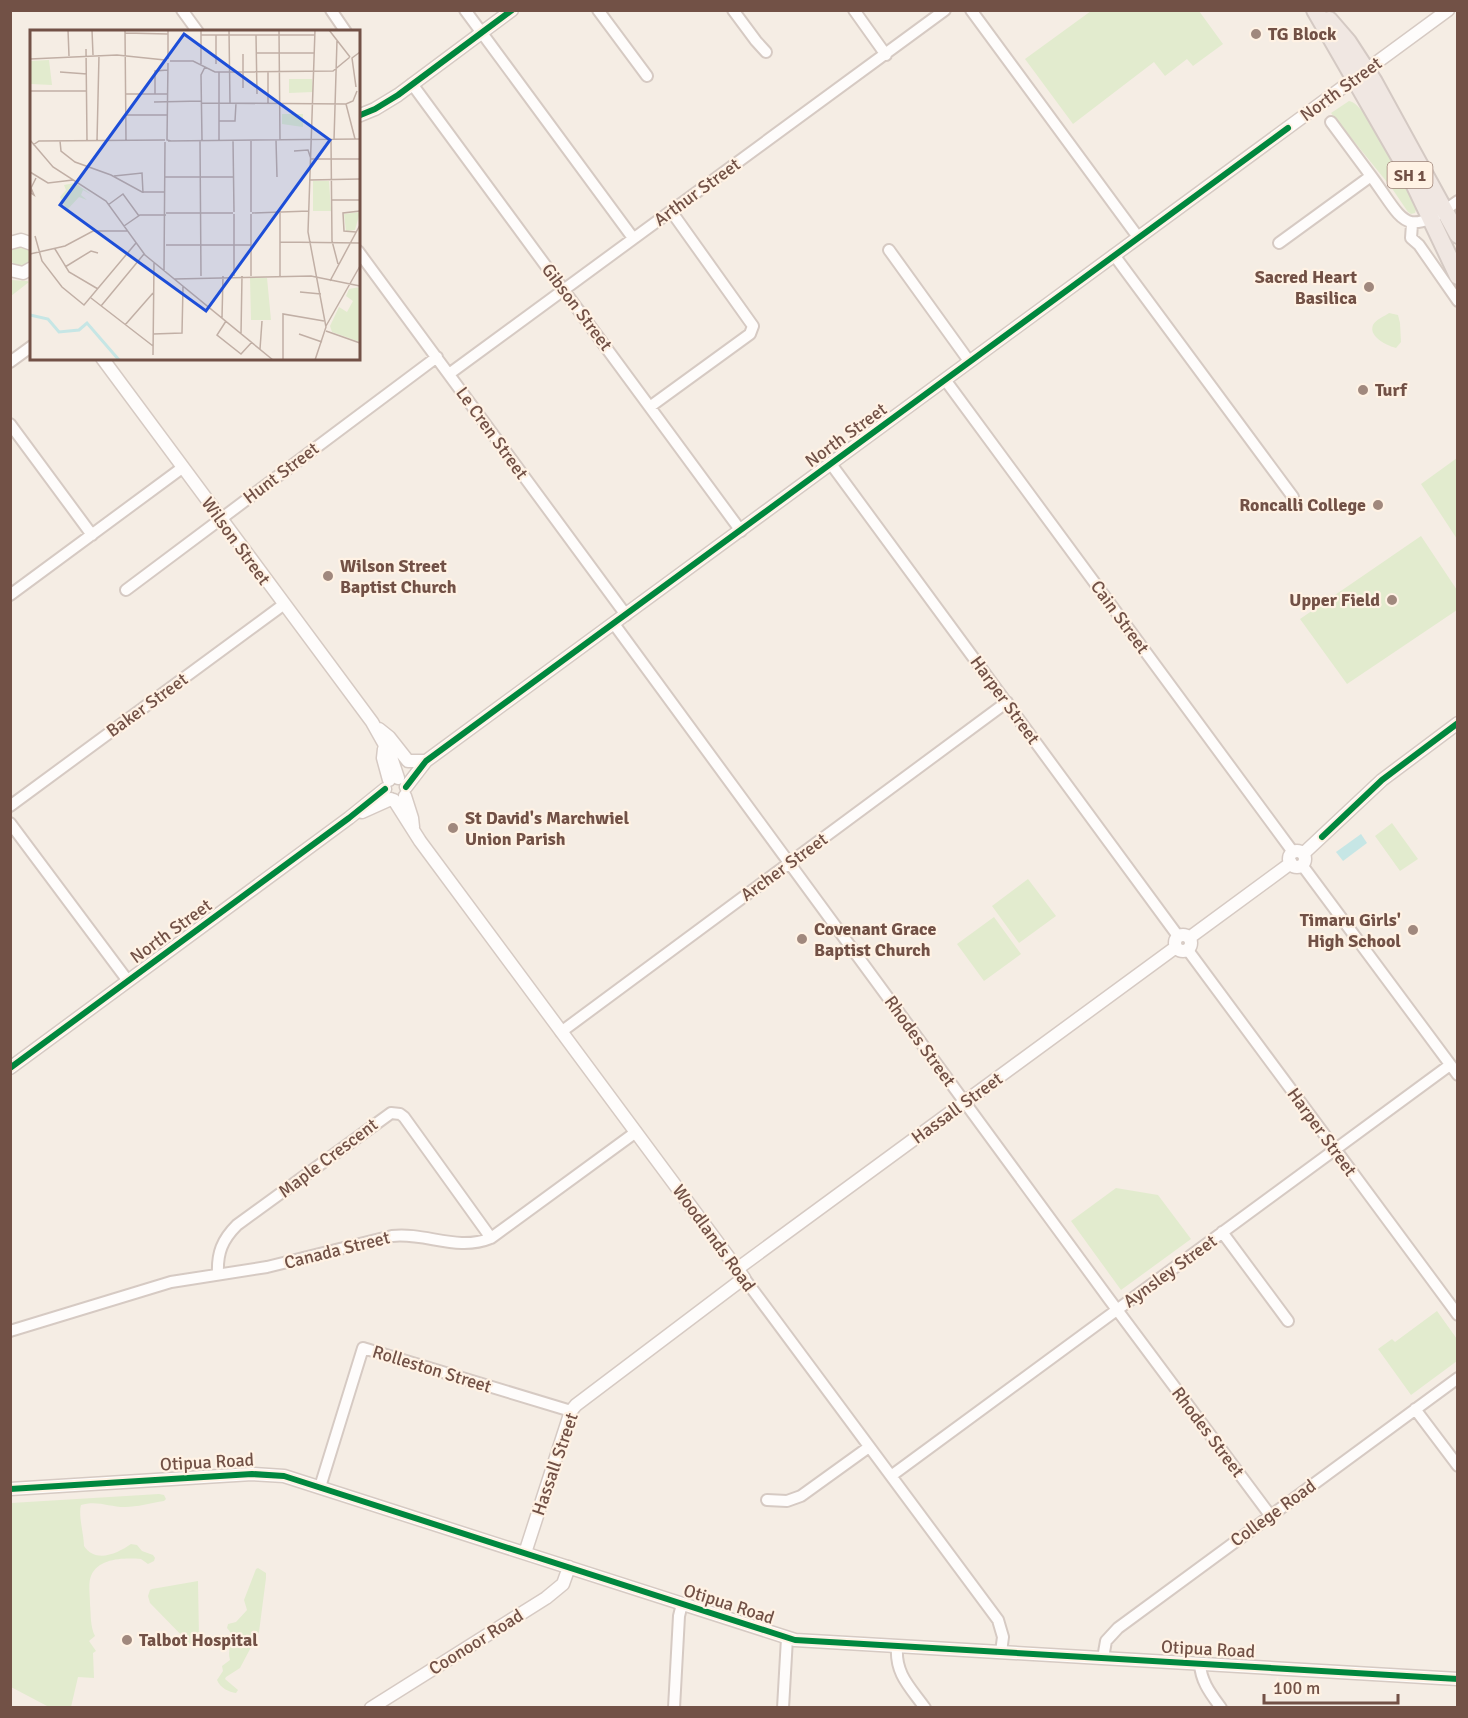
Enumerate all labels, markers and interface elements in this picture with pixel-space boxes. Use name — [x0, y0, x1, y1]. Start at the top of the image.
place label: TG Block — [1268, 23, 1337, 45]
marker: TG Block — [1249, 27, 1263, 41]
inset map — [30, 30, 360, 360]
street label: North Street — [1296, 52, 1386, 126]
street label: Arthur Street — [650, 153, 744, 231]
road number: SH 1 — [1388, 162, 1432, 188]
street label: Gibson Street — [537, 259, 617, 355]
place label: Sacred Heart Basilica — [1255, 266, 1357, 309]
marker: Sacred Heart Basilica — [1362, 280, 1376, 294]
place label: Turf — [1375, 379, 1408, 401]
street label: Le Cren Street — [451, 383, 533, 483]
marker: Turf — [1356, 383, 1370, 397]
street label: North Street — [801, 398, 891, 472]
street label: Hunt Street — [239, 437, 323, 509]
street label: Wilson Street — [197, 493, 275, 589]
place label: Roncalli College — [1239, 494, 1366, 516]
marker: Roncalli College — [1371, 498, 1385, 512]
place label: Wilson Street Baptist Church — [340, 555, 457, 598]
marker: Wilson Street Baptist Church — [321, 569, 335, 583]
street label: Cain Street — [1086, 576, 1154, 658]
place label: Upper Field — [1289, 589, 1380, 611]
marker: Upper Field — [1385, 593, 1399, 607]
street label: Harper Street — [966, 651, 1044, 749]
street label: Baker Street — [102, 668, 192, 742]
place label: St David's Marchwiel Union Parish — [465, 807, 629, 850]
marker: St David's Marchwiel Union Parish — [446, 821, 460, 835]
street label: Archer Street — [736, 828, 832, 906]
street label: North Street — [126, 894, 216, 968]
place label: Timaru Girls' High School — [1300, 909, 1401, 952]
place label: Covenant Grace Baptist Church — [814, 918, 936, 961]
marker: Timaru Girls' High School — [1406, 923, 1420, 937]
marker: Covenant Grace Baptist Church — [795, 932, 809, 946]
street label: Rhodes Street — [880, 991, 960, 1091]
street label: Hassall Street — [907, 1068, 1007, 1148]
street label: Harper Street — [1283, 1083, 1361, 1181]
street label: Maple Crescent — [274, 1113, 382, 1203]
street label: Woodlands Road — [668, 1180, 760, 1296]
street label: Canada Street — [282, 1226, 392, 1274]
street label: Aynsley Street — [1119, 1230, 1221, 1312]
street label: Rolleston Street — [370, 1340, 494, 1398]
street label: Rhodes Street — [1167, 1383, 1249, 1481]
street label: Hassall Street — [527, 1410, 583, 1518]
street label: Otipua Road — [159, 1449, 255, 1475]
street label: College Road — [1226, 1475, 1320, 1551]
street label: Otipua Road — [681, 1579, 777, 1629]
street label: Coonoor Road — [425, 1604, 527, 1680]
place label: Talbot Hospital — [139, 1629, 258, 1651]
marker: Talbot Hospital — [120, 1633, 134, 1647]
street label: Otipua Road — [1160, 1636, 1256, 1662]
scale bar — [1264, 1667, 1398, 1705]
text: 100 m — [1273, 1677, 1320, 1699]

